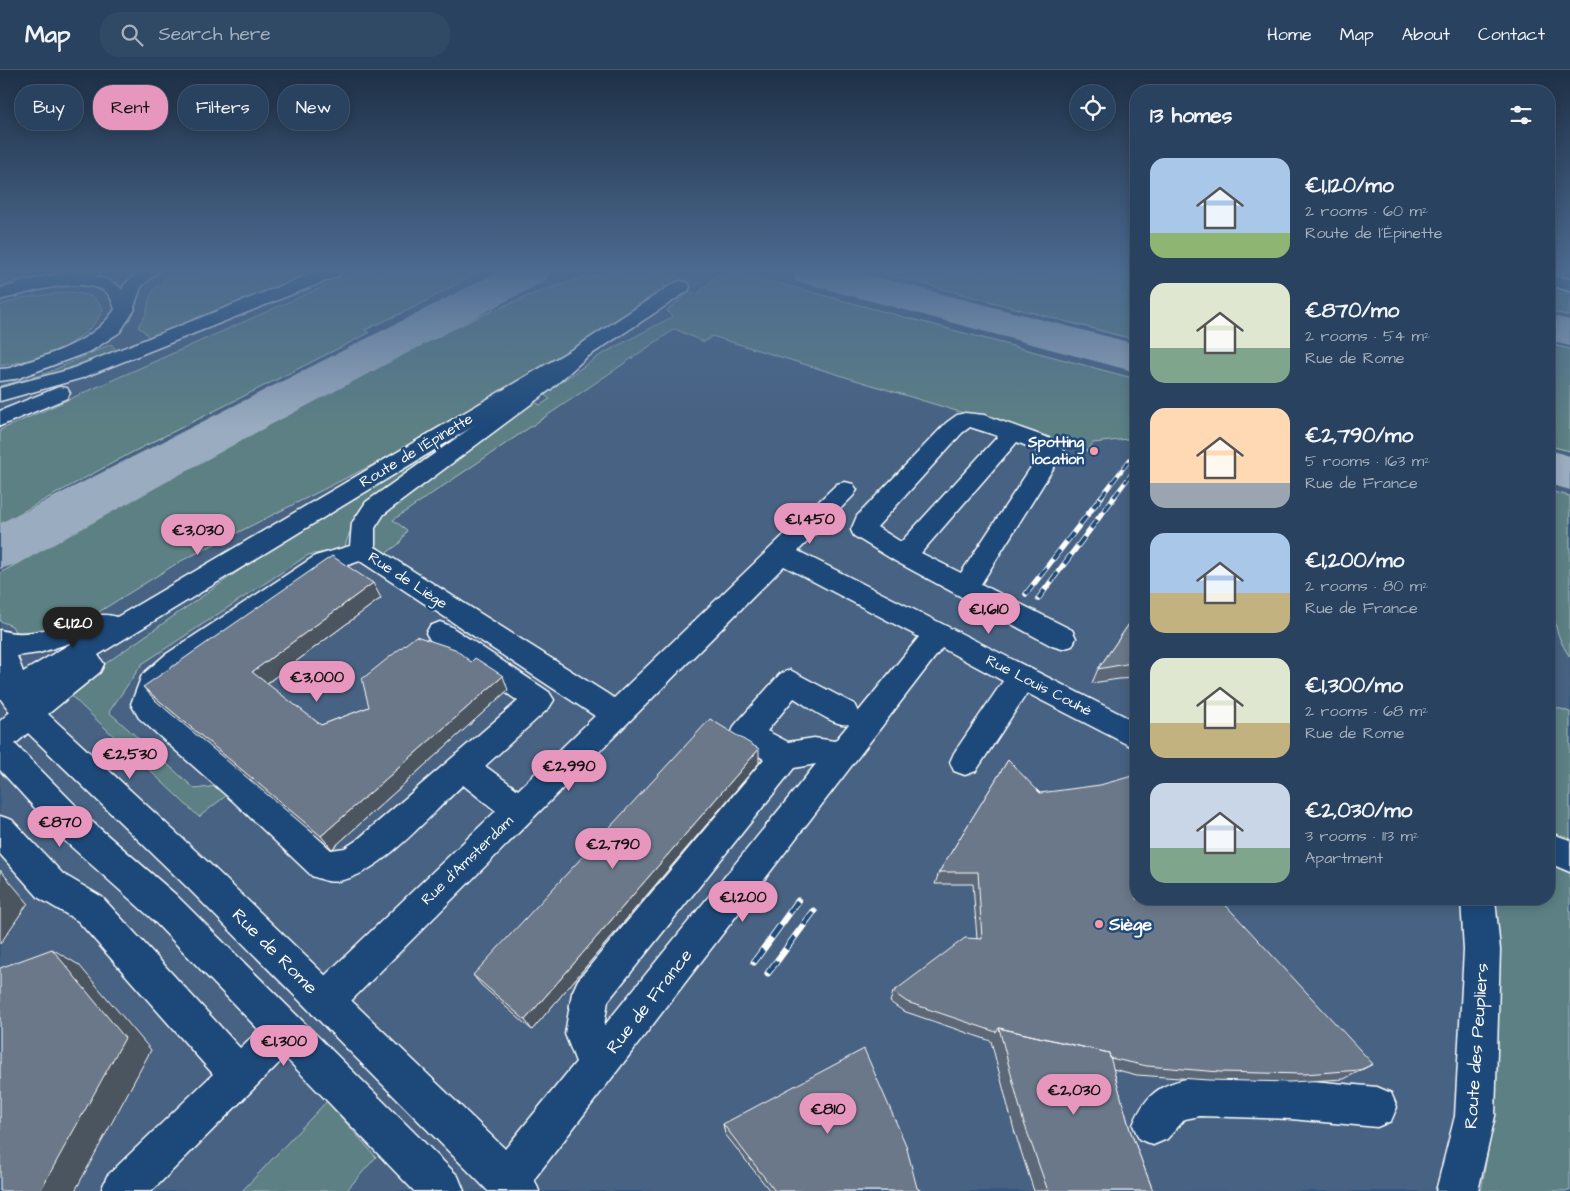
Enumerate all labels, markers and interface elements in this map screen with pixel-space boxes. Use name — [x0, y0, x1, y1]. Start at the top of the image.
search box — [100, 12, 450, 57]
text: Map — [25, 18, 70, 52]
icon: search — [118, 21, 146, 49]
text: Search here — [158, 21, 271, 48]
text: Home — [1267, 22, 1312, 47]
text: Map — [1340, 22, 1374, 47]
text: About — [1402, 22, 1450, 47]
text: Contact — [1478, 22, 1545, 47]
chip: Buy — [15, 85, 83, 130]
chip: Rent — [93, 85, 168, 130]
chip: Filters — [178, 85, 268, 130]
chip: New — [278, 85, 349, 130]
map controls — [1070, 85, 1115, 130]
button: locate — [1070, 85, 1115, 130]
text: 13 homes — [1150, 101, 1232, 130]
icon: filters — [1507, 101, 1535, 129]
text: €1,120/mo — [1305, 171, 1394, 200]
icon: home — [1190, 178, 1250, 238]
text: 2 rooms · 60 m² — [1305, 200, 1428, 222]
text: Route de l'Épinette — [1305, 222, 1442, 244]
text: €870/mo — [1305, 296, 1399, 325]
icon: home — [1190, 303, 1250, 363]
text: 2 rooms · 54 m² — [1305, 325, 1430, 347]
text: Rue de Rome — [1305, 347, 1404, 369]
street label: Route de l'Épinette — [356, 408, 477, 493]
text: €2,790/mo — [1305, 421, 1413, 450]
icon: home — [1190, 428, 1250, 488]
place label: Spotting location — [1027, 432, 1084, 470]
marker: Spotting location — [1088, 445, 1100, 457]
text: 5 rooms · 163 m² — [1305, 450, 1430, 472]
text: Rue de France — [1305, 472, 1418, 494]
pin: €1,450 — [769, 502, 851, 545]
text: €1,450 — [785, 508, 835, 530]
pin: €3,030 — [157, 514, 239, 556]
text: €3,030 — [172, 519, 224, 541]
text: €1,200/mo — [1305, 546, 1404, 575]
street label: Rue de Liège — [363, 547, 452, 615]
icon: home — [1190, 553, 1250, 613]
text: 2 rooms · 80 m² — [1305, 575, 1428, 597]
pin: €1,610 — [948, 592, 1030, 635]
text: Rue de France — [1305, 597, 1418, 619]
text: €1,610 — [969, 598, 1009, 620]
pin: €1,120 — [32, 606, 114, 649]
text: €1,120 — [54, 612, 92, 634]
street label: Rue Louis Couhé — [982, 650, 1096, 721]
pin: €3,000 — [276, 660, 358, 703]
text: €3,000 — [290, 666, 344, 688]
text: €1,300/mo — [1305, 671, 1403, 700]
icon: home — [1190, 678, 1250, 738]
text: 2 rooms · 68 m² — [1305, 700, 1428, 722]
text: Rue de Rome — [1305, 722, 1404, 744]
pin: €2,530 — [89, 738, 171, 780]
text: €2,530 — [103, 743, 157, 765]
pin: €2,990 — [528, 750, 610, 792]
text: €2,990 — [542, 755, 596, 777]
text: €2,030/mo — [1305, 796, 1412, 825]
icon: home — [1190, 803, 1250, 863]
pin: €870 — [30, 806, 90, 848]
text: €870 — [38, 811, 82, 833]
street label: Rue d'Amsterdam — [417, 811, 518, 910]
text: 3 rooms · 113 m² — [1305, 825, 1419, 847]
pin: €2,790 — [572, 828, 654, 870]
text: €2,790 — [586, 833, 640, 855]
text: Apartment — [1305, 847, 1383, 869]
pin: €1,200 — [702, 880, 784, 923]
text: €1,200 — [720, 886, 766, 908]
street label: Rue de Rome — [226, 903, 323, 1000]
place label: Siège — [1108, 912, 1152, 938]
marker: Siège — [1093, 918, 1105, 930]
street label: Rue de France — [601, 943, 698, 1059]
street label: Route des Peupliers — [1458, 962, 1495, 1130]
pin: €1,300 — [243, 1024, 325, 1067]
text: €1,300 — [261, 1030, 307, 1052]
pin: €2,030 — [1033, 1074, 1115, 1116]
text: €2,030 — [1047, 1079, 1101, 1101]
pin: €810 — [798, 1092, 858, 1135]
text: €810 — [810, 1098, 846, 1120]

